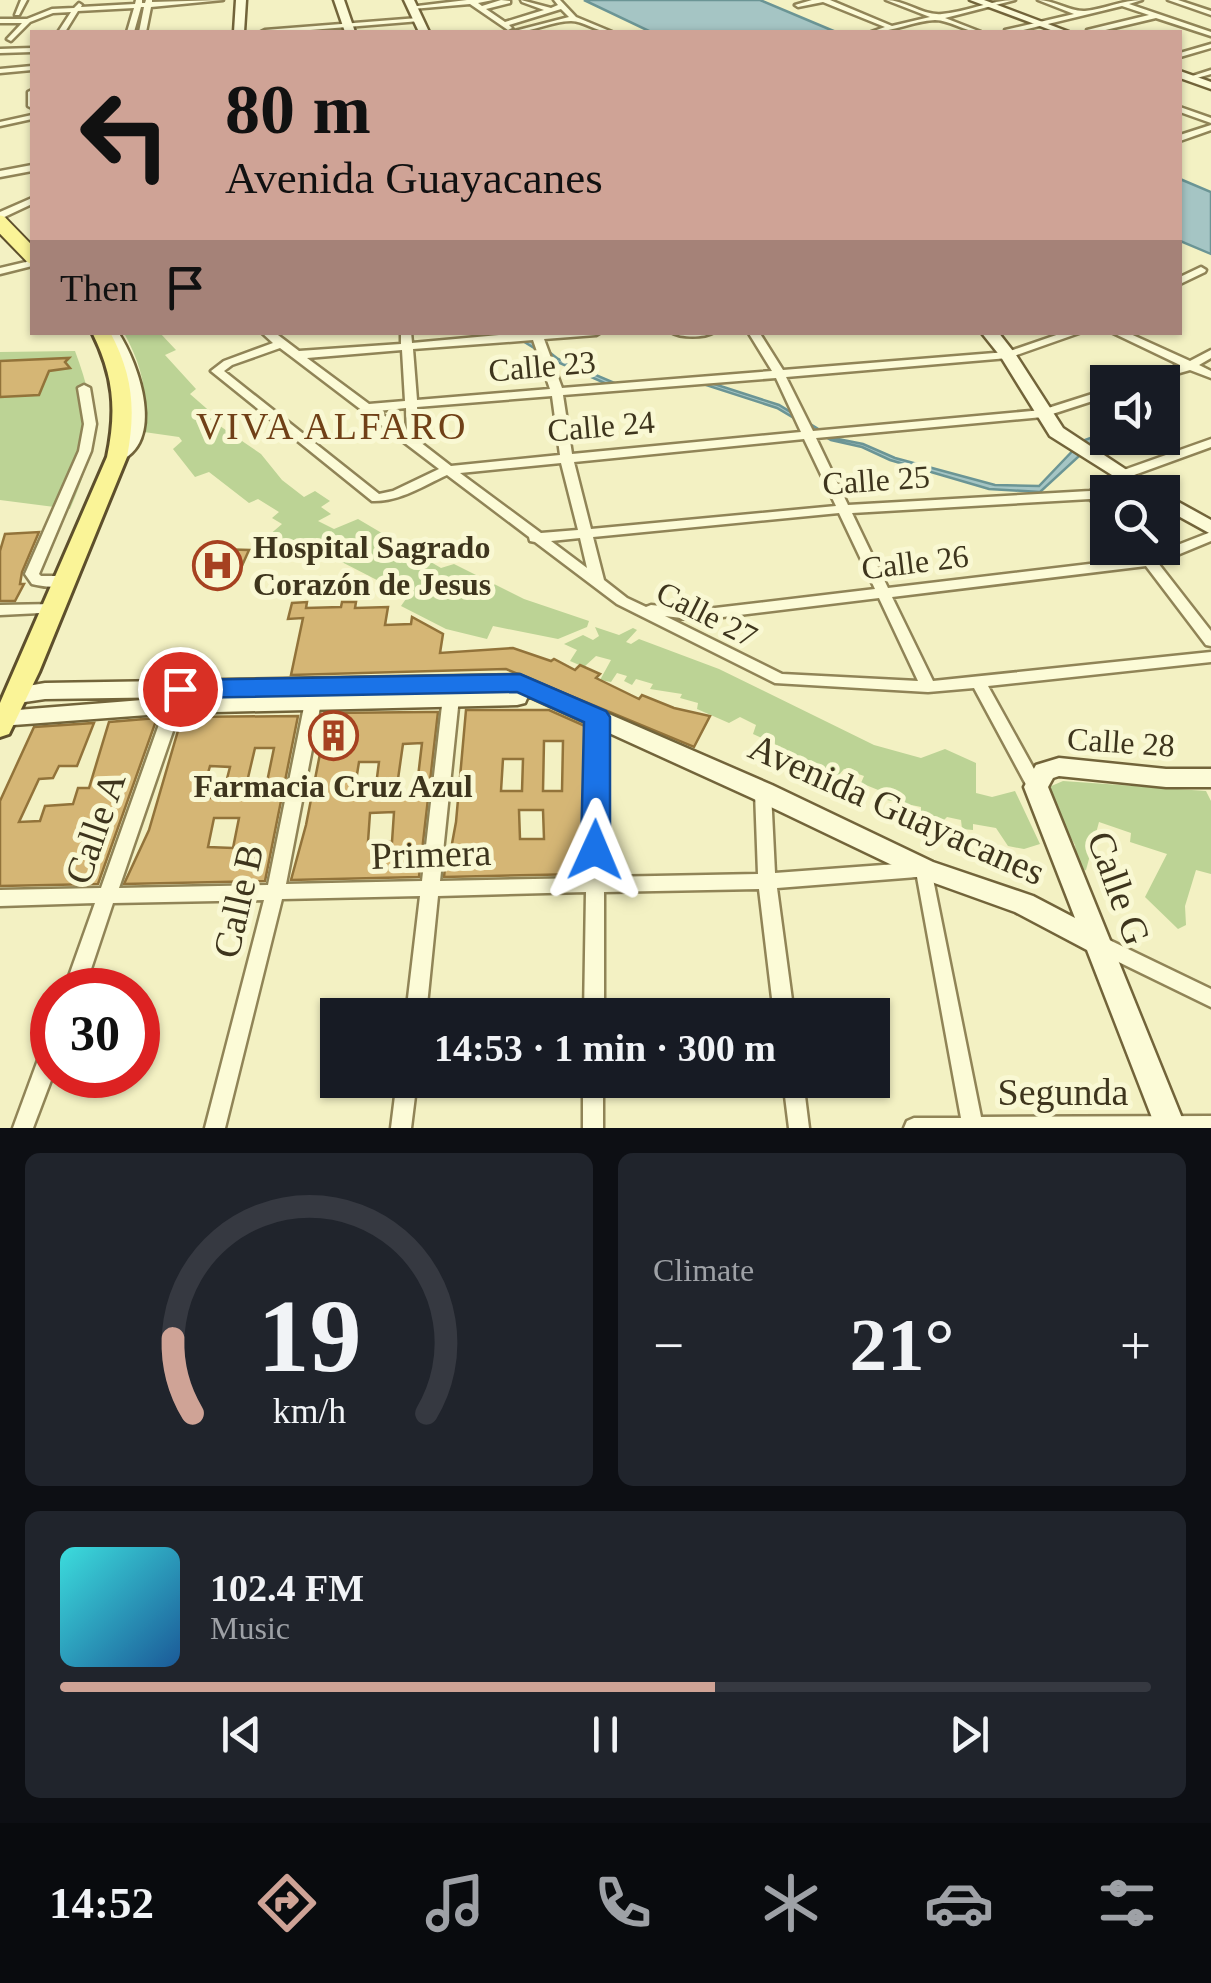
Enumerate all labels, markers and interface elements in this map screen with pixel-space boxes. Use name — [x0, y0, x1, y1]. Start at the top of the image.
icon: left — [60, 70, 190, 200]
text: 80 m — [225, 71, 371, 148]
text: Avenida Guayacanes — [225, 153, 603, 203]
icon: arrive — [158, 260, 213, 315]
text: Then — [60, 267, 138, 309]
street label: Calle 23 — [487, 343, 597, 389]
map controls — [1090, 365, 1180, 565]
button: sound — [1090, 365, 1180, 455]
street label: Calle 24 — [546, 403, 656, 449]
district label: VIVA ALFARO — [196, 405, 468, 447]
street label: Calle 25 — [821, 458, 931, 502]
button: search — [1090, 475, 1180, 565]
place label: Hospital Sagrado Corazón de Jesus — [253, 529, 491, 602]
street label: Calle 26 — [859, 538, 971, 586]
hospital icon: Hospital Sagrado Corazón de Jesus — [192, 539, 244, 591]
street label: Calle 27 — [651, 574, 763, 654]
pin — [138, 647, 223, 732]
icon: arrive — [153, 662, 208, 717]
building icon: Farmacia Cruz Azul — [307, 710, 359, 762]
street label: Calle 28 — [1066, 720, 1176, 764]
street label: Avenida Guayacanes — [743, 725, 1051, 893]
street label: Calle A — [56, 766, 134, 889]
place label: Farmacia Cruz Azul — [193, 768, 473, 804]
position arrow — [543, 798, 647, 902]
street label: Calle G — [1079, 826, 1159, 950]
street label: Primera — [370, 831, 492, 877]
street label: Calle B — [205, 840, 271, 962]
speed limit sign: 30 — [30, 968, 160, 1098]
text: 14:53 · 1 min · 300 m — [434, 1027, 776, 1069]
street label: Segunda — [998, 1071, 1129, 1113]
text: Climate — [653, 1252, 754, 1288]
text: 19 — [257, 1278, 361, 1393]
text: 21° — [850, 1303, 955, 1386]
text: − — [653, 1315, 684, 1376]
text: + — [1120, 1315, 1151, 1376]
text: km/h — [272, 1391, 346, 1431]
text: 102.4 FM — [210, 1567, 364, 1609]
text: Music — [210, 1610, 290, 1646]
icon: previous — [214, 1707, 269, 1762]
icon: pause — [578, 1707, 633, 1762]
icon: next — [942, 1707, 997, 1762]
icon: directions — [252, 1868, 322, 1938]
icon: music — [420, 1868, 490, 1938]
icon: phone — [588, 1868, 658, 1938]
icon: climate — [756, 1868, 826, 1938]
icon: car — [924, 1868, 994, 1938]
icon: filters — [1092, 1868, 1162, 1938]
text: 14:52 — [49, 1878, 154, 1928]

